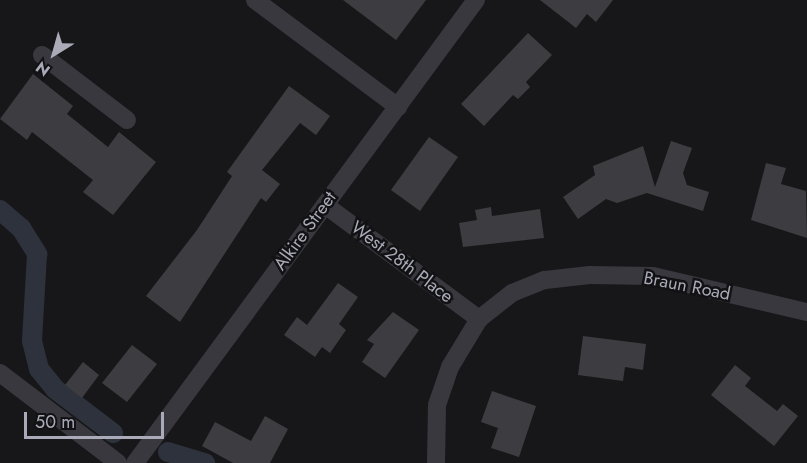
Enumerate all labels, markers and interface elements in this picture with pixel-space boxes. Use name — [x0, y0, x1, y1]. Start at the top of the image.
north arrow — [24, 24, 84, 84]
text: N — [31, 56, 55, 82]
street label: Alkire Street — [269, 187, 341, 275]
street label: West 28th Place — [347, 217, 457, 307]
street label: Braun Road — [642, 267, 732, 305]
scale bar — [27, 400, 166, 438]
text: 50 m — [35, 409, 75, 435]

